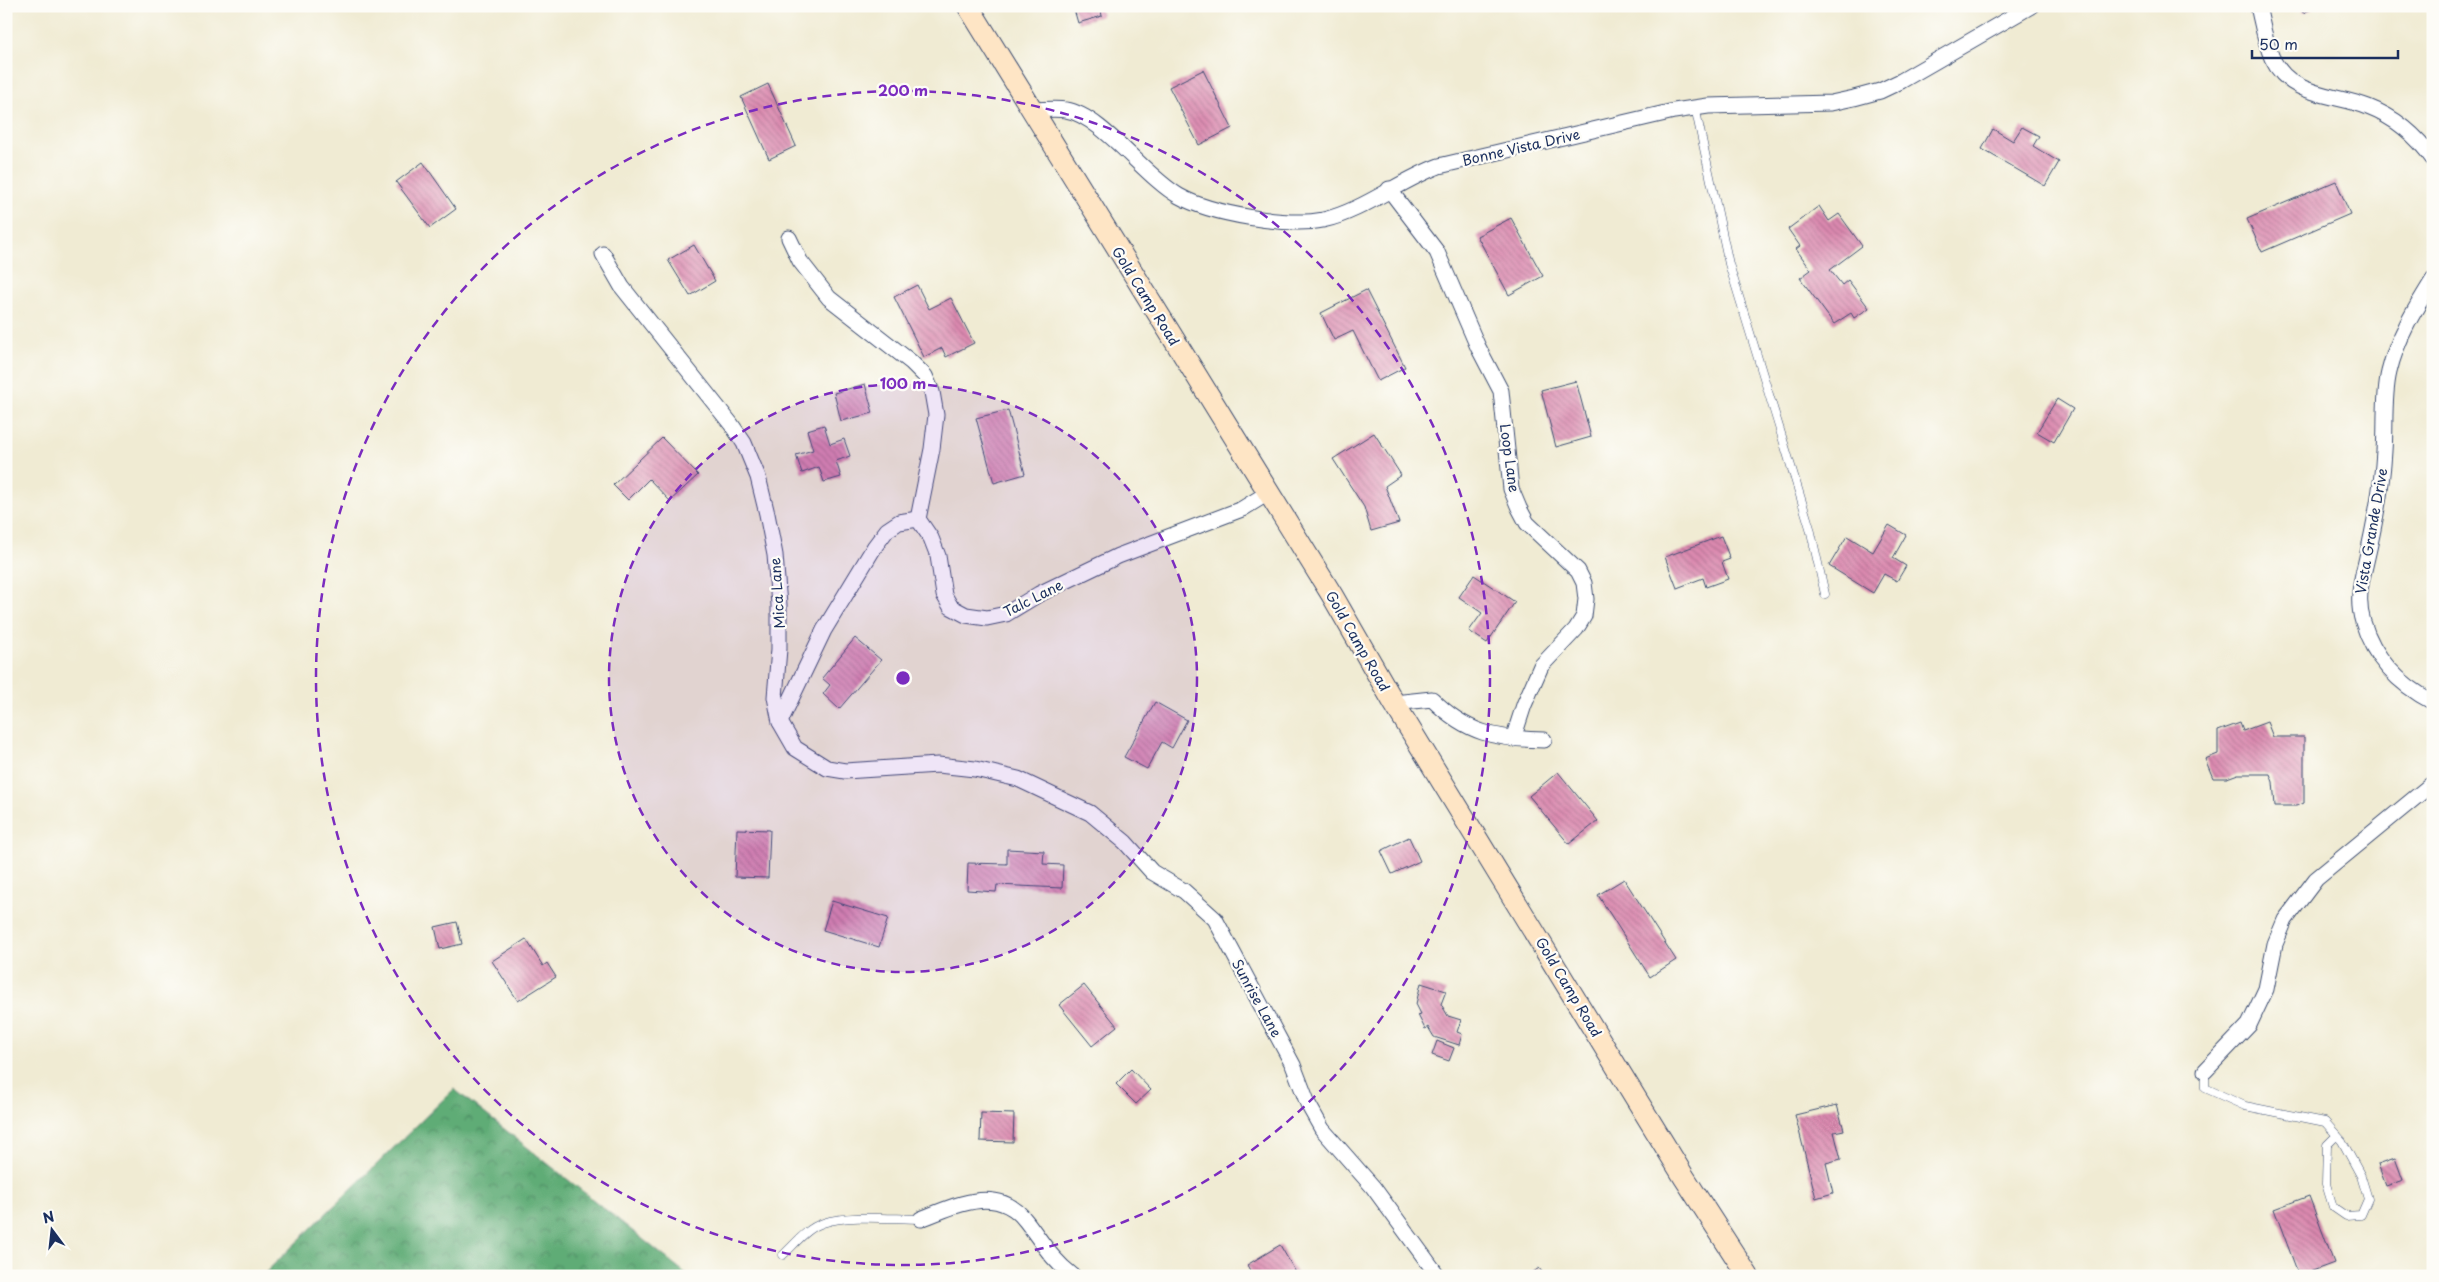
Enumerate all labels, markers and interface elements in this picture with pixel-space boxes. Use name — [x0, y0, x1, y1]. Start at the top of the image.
scale bar — [2252, 28, 2398, 60]
text: 50 m — [2259, 32, 2298, 55]
text: 200 m — [878, 78, 928, 101]
street label: Bonne Vista Drive — [1460, 123, 1582, 171]
street label: Gold Camp Road — [1107, 242, 1185, 350]
text: 100 m — [880, 371, 926, 394]
street label: Loop Lane — [1495, 422, 1525, 494]
street label: Vista Grande Drive — [2350, 466, 2392, 596]
street label: Mica Lane — [764, 557, 790, 629]
street label: Talc Lane — [1000, 574, 1067, 622]
street label: Gold Camp Road — [1321, 587, 1395, 695]
centre of rings — [894, 669, 912, 687]
street label: Gold Camp Road — [1531, 933, 1607, 1041]
street label: Sunrise Lane — [1227, 955, 1287, 1041]
north arrow — [28, 1204, 78, 1254]
text: N — [40, 1205, 57, 1229]

